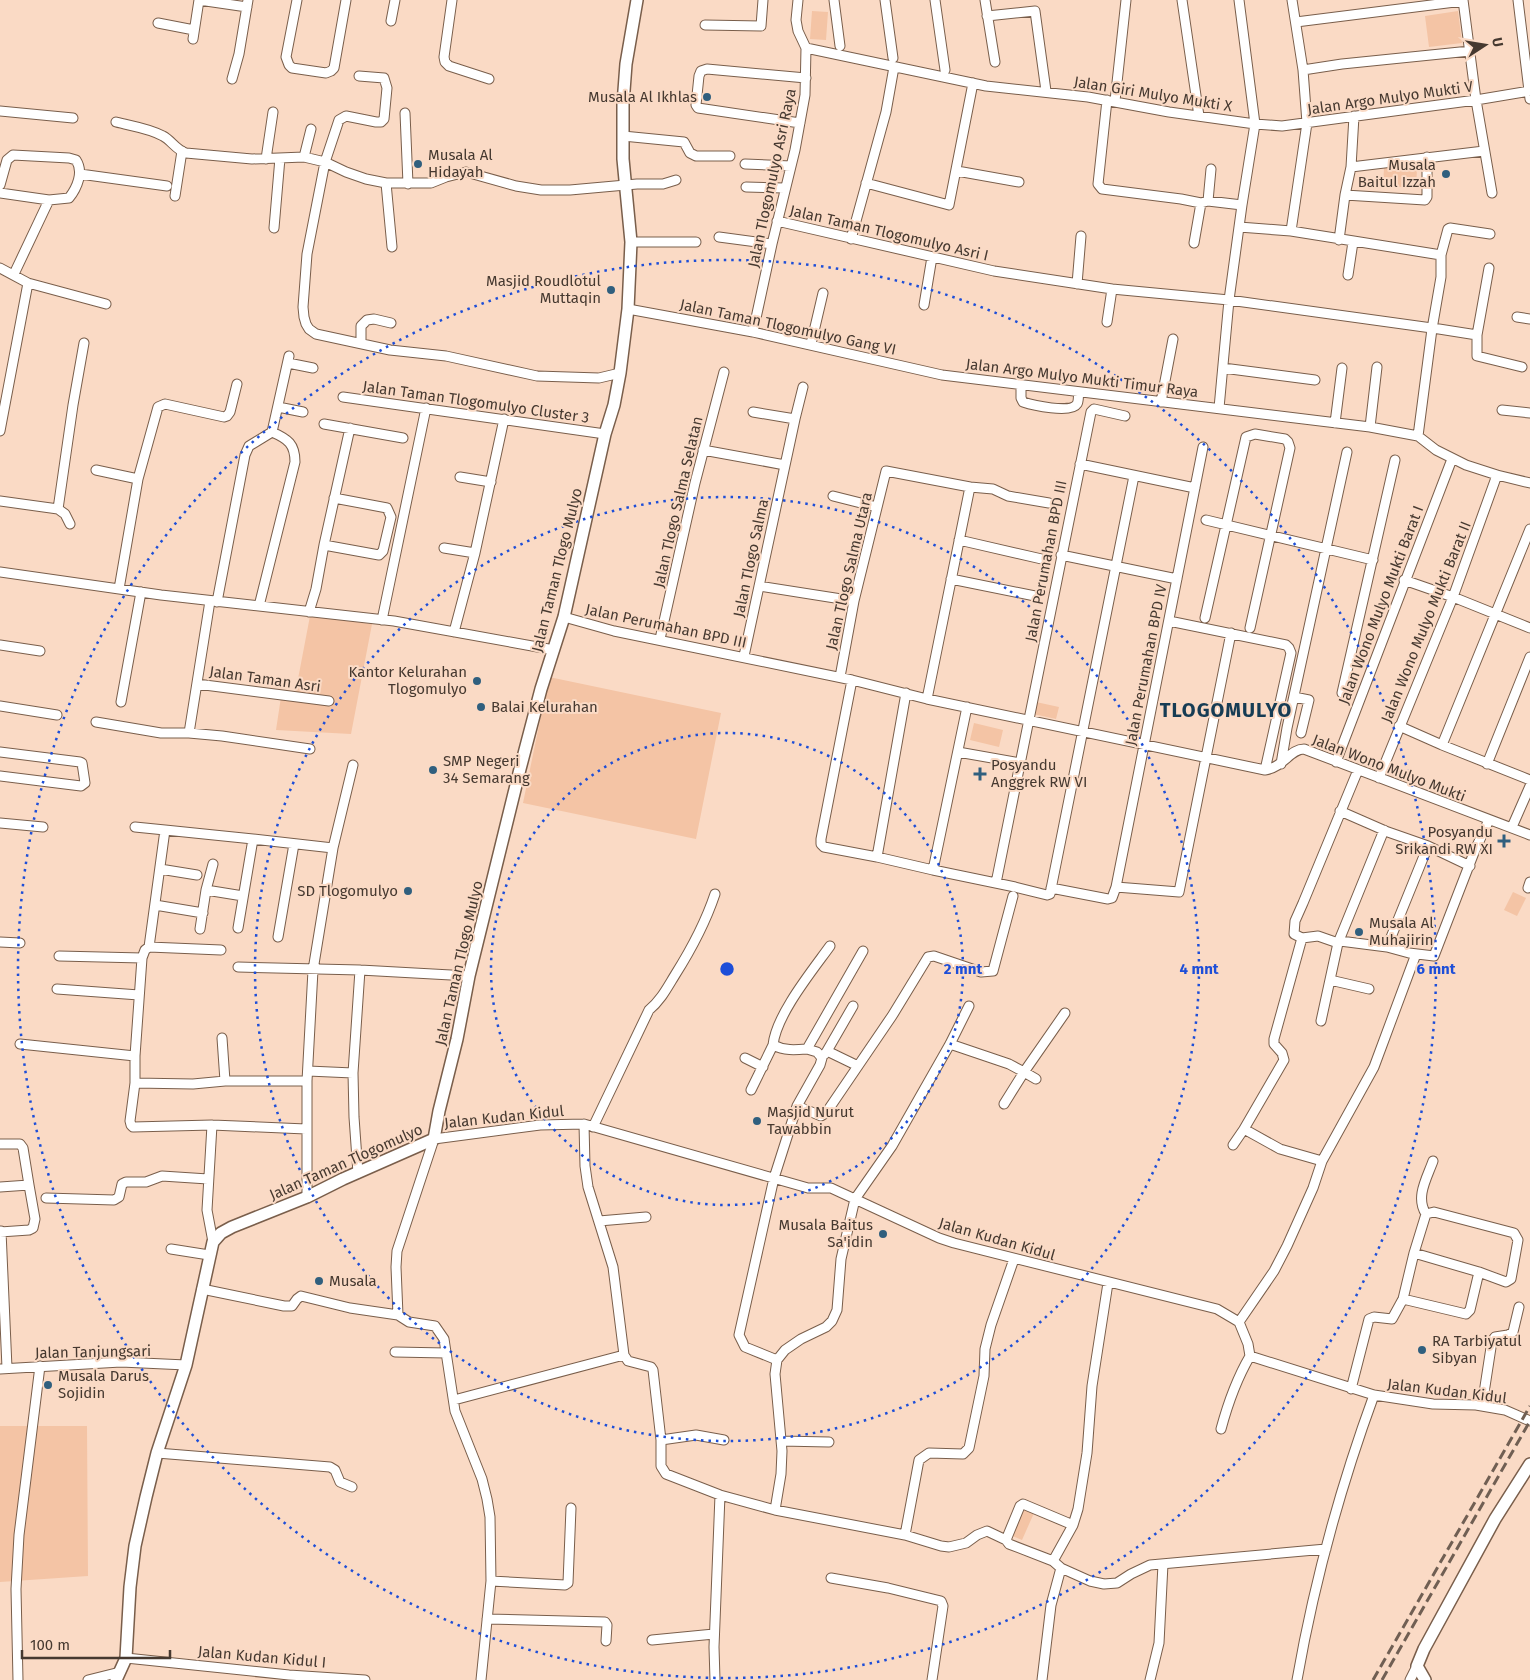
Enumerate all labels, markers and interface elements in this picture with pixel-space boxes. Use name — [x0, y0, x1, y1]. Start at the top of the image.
north arrow — [1460, 20, 1510, 70]
text: U — [1488, 36, 1506, 49]
street label: Jalan Giri Mulyo Mukti X — [1073, 73, 1234, 116]
street label: Jalan Argo Mulyo Mukti V — [1306, 77, 1475, 119]
street label: Jalan Tlogomulyo Asri Raya — [744, 87, 800, 269]
place label: Musala Al Ikhlas — [588, 88, 697, 106]
marker: Musala Al Ikhlas — [701, 91, 713, 103]
place label: Musala Al Hidayah — [428, 146, 493, 181]
place label: Musala Baitul Izzah — [1358, 156, 1436, 191]
marker: Musala Al Hidayah — [412, 158, 424, 170]
marker: Musala Baitul Izzah — [1440, 168, 1452, 180]
street label: Jalan Taman Tlogomulyo Asri I — [788, 201, 990, 265]
place label: Masjid Roudlotul Muttaqin — [486, 272, 602, 307]
marker: Masjid Roudlotul Muttaqin — [605, 284, 617, 296]
street label: Jalan Taman Tlogomulyo Gang VI — [678, 295, 898, 359]
street label: Jalan Argo Mulyo Mukti Timur Raya — [965, 355, 1199, 401]
street label: Jalan Taman Tlogomulyo Cluster 3 — [362, 377, 590, 427]
street label: Jalan Tlogo Salma Selatan — [649, 414, 707, 590]
street label: Jalan Perumahan BPD III — [1021, 479, 1071, 643]
street label: Jalan Taman Tlogo Mulyo — [528, 486, 586, 654]
street label: Jalan Tlogo Salma Utara — [822, 490, 876, 652]
street label: Jalan Tlogo Salma — [730, 497, 772, 619]
street label: Jalan Wono Mulyo Mukti Barat I — [1335, 503, 1427, 707]
street label: Jalan Wono Mulyo Mukti Barat II — [1377, 519, 1475, 725]
street label: Jalan Perumahan BPD IV — [1122, 582, 1171, 747]
street label: Jalan Perumahan BPD III — [584, 600, 748, 652]
street label: Jalan Taman Asri — [208, 662, 322, 696]
place label: Kantor Kelurahan Tlogomulyo — [349, 663, 467, 698]
marker: Kantor Kelurahan Tlogomulyo — [471, 675, 483, 687]
place label: Balai Kelurahan — [491, 698, 598, 716]
district label: TLOGOMULYO — [1160, 698, 1292, 722]
marker: Balai Kelurahan — [475, 701, 487, 713]
street label: Jalan Wono Mulyo Mukti — [1310, 730, 1468, 806]
place label: SMP Negeri 34 Semarang — [443, 752, 530, 787]
place label: Posyandu Anggrek RW VI — [991, 756, 1087, 791]
marker: SMP Negeri 34 Semarang — [427, 764, 439, 776]
marker: Posyandu Anggrek RW VI — [973, 767, 987, 781]
place label: Posyandu Srikandi RW XI — [1395, 823, 1493, 858]
marker: Posyandu Srikandi RW XI — [1497, 834, 1511, 848]
street label: Jalan Taman Tlogo Mulyo — [431, 879, 487, 1047]
place label: SD Tlogomulyo — [297, 882, 398, 900]
marker: SD Tlogomulyo — [402, 885, 414, 897]
place label: Musala Al Muhajirin — [1369, 914, 1434, 949]
marker: Musala Al Muhajirin — [1353, 926, 1365, 938]
centre of rings — [718, 960, 736, 978]
text: 2 mnt — [944, 960, 982, 978]
text: 4 mnt — [1179, 960, 1219, 978]
text: 6 mnt — [1416, 960, 1456, 978]
street label: Jalan Kudan Kidul — [443, 1102, 565, 1132]
place label: Masjid Nurut Tawabbin — [767, 1103, 855, 1138]
marker: Masjid Nurut Tawabbin — [751, 1115, 763, 1127]
street label: Jalan Taman Tlogomulyo — [267, 1120, 425, 1204]
street label: Jalan Kudan Kidul — [937, 1214, 1058, 1264]
place label: Musala Baitus Sa'idin — [779, 1216, 873, 1251]
marker: Musala Baitus Sa'idin — [877, 1228, 889, 1240]
place label: Musala — [329, 1272, 377, 1290]
marker: Musala — [313, 1275, 325, 1287]
place label: RA Tarbiyatul Sibyan — [1432, 1332, 1522, 1367]
street label: Jalan Tanjungsari — [35, 1342, 151, 1362]
marker: RA Tarbiyatul Sibyan — [1416, 1344, 1428, 1356]
place label: Musala Darus Sojidin — [58, 1367, 149, 1402]
street label: Jalan Kudan Kidul — [1386, 1375, 1508, 1407]
marker: Musala Darus Sojidin — [42, 1379, 54, 1391]
scale bar — [22, 1628, 170, 1660]
text: 100 m — [30, 1636, 70, 1654]
street label: Jalan Kudan Kidul I — [197, 1642, 327, 1672]

